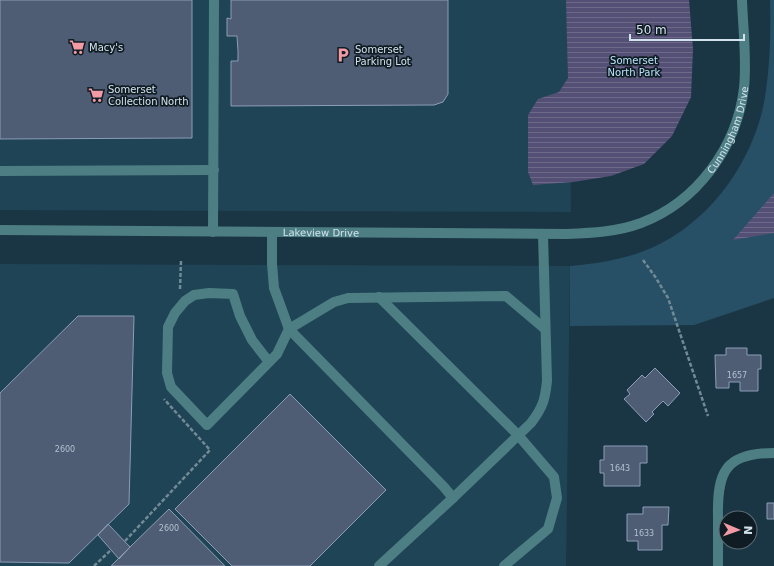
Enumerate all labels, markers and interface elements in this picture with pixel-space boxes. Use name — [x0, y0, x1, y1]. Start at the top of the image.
scale bar — [630, 16, 744, 42]
text: 50 m — [636, 23, 667, 37]
supermarket icon: Macy's — [68, 38, 86, 56]
place label: Macy's — [89, 42, 123, 53]
place label: Somerset Parking Lot — [355, 44, 411, 67]
parking icon: Somerset Parking Lot — [334, 46, 352, 64]
park label: Somerset North Park — [608, 55, 661, 78]
place label: Somerset Collection North — [108, 84, 189, 107]
supermarket icon: Somerset Collection North — [87, 86, 105, 104]
street label: Cunningham Drive — [705, 86, 750, 175]
street label: Lakeview Drive — [283, 226, 359, 238]
house number: 1657 — [727, 371, 747, 380]
house number: 2600 — [55, 445, 75, 454]
house number: 1643 — [610, 464, 630, 473]
north arrow — [718, 510, 758, 550]
house number: 2600 — [159, 524, 179, 533]
text: N — [741, 525, 754, 535]
house number: 1633 — [634, 529, 654, 538]

